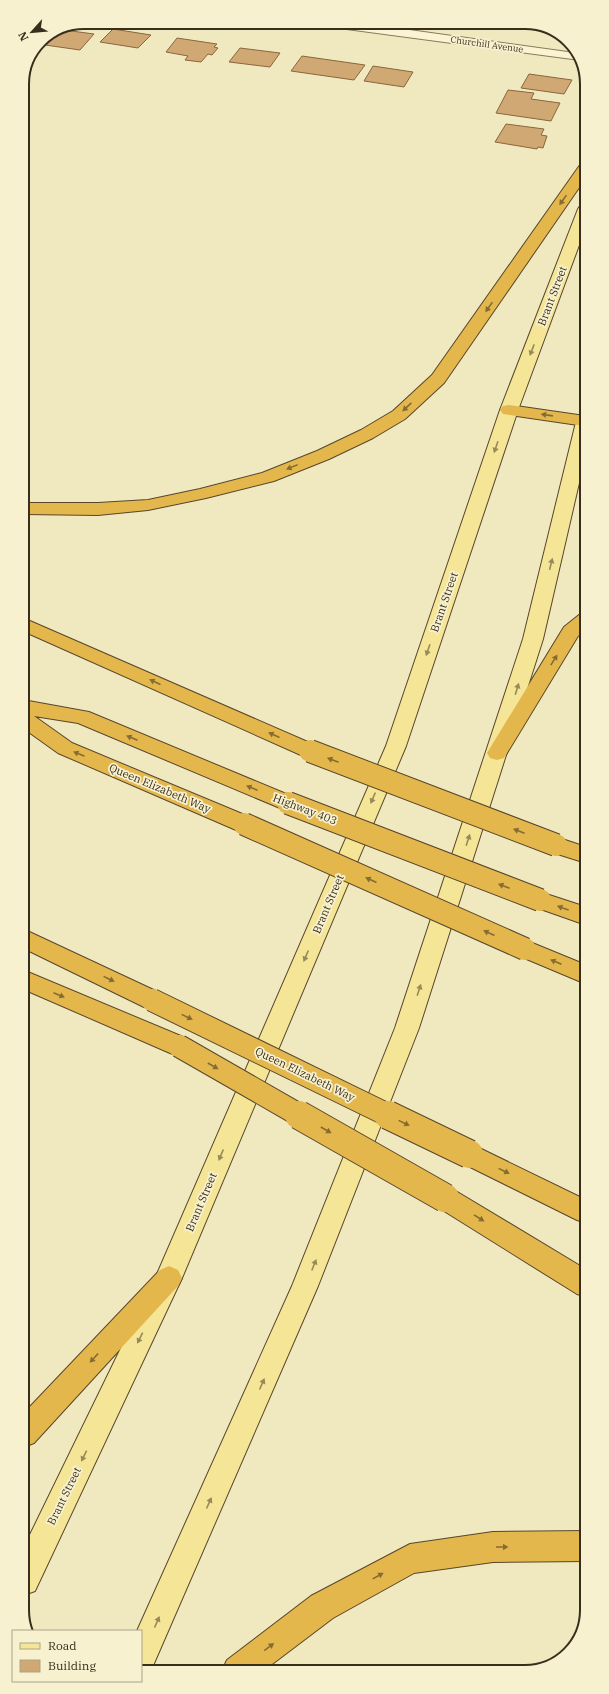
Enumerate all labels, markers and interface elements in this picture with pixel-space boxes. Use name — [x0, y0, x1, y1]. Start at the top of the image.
north arrow — [12, 12, 52, 52]
text: N — [15, 29, 31, 44]
street label: Churchill Avenue — [450, 33, 524, 55]
one-way arrow — [559, 195, 567, 205]
street label: Brant Street — [534, 264, 570, 328]
one-way arrow — [485, 302, 493, 312]
one-way arrow — [528, 345, 534, 357]
one-way arrow — [402, 402, 412, 412]
one-way arrow — [541, 412, 553, 418]
one-way arrow — [493, 442, 499, 454]
one-way arrow — [287, 464, 298, 470]
one-way arrow — [548, 557, 554, 569]
street label: Brant Street — [427, 570, 461, 634]
one-way arrow — [425, 644, 431, 656]
one-way arrow — [550, 655, 558, 665]
one-way arrow — [150, 679, 161, 685]
one-way arrow — [514, 683, 520, 695]
one-way arrow — [269, 732, 280, 738]
one-way arrow — [126, 735, 137, 741]
one-way arrow — [73, 750, 85, 756]
one-way arrow — [326, 756, 338, 762]
street label: Queen Elizabeth Way — [107, 760, 213, 816]
one-way arrow — [246, 785, 257, 791]
street label: Highway 403 — [271, 790, 339, 828]
one-way arrow — [370, 793, 376, 804]
one-way arrow — [513, 828, 525, 834]
one-way arrow — [466, 834, 472, 846]
street label: Brant Street — [309, 872, 347, 936]
one-way arrow — [365, 877, 376, 883]
one-way arrow — [497, 882, 509, 888]
one-way arrow — [557, 905, 569, 911]
one-way arrow — [484, 930, 495, 936]
one-way arrow — [302, 951, 308, 963]
one-way arrow — [550, 959, 561, 965]
one-way arrow — [103, 976, 115, 982]
one-way arrow — [417, 984, 423, 996]
one-way arrow — [54, 992, 65, 998]
one-way arrow — [181, 1014, 193, 1020]
street label: Queen Elizabeth Way — [253, 1044, 357, 1104]
one-way arrow — [207, 1062, 219, 1069]
one-way arrow — [399, 1120, 410, 1126]
one-way arrow — [320, 1127, 332, 1133]
one-way arrow — [217, 1150, 223, 1162]
one-way arrow — [498, 1168, 509, 1174]
street label: Brant Street — [182, 1170, 220, 1234]
one-way arrow — [473, 1215, 484, 1222]
one-way arrow — [311, 1258, 317, 1270]
one-way arrow — [137, 1333, 143, 1344]
one-way arrow — [89, 1353, 99, 1363]
one-way arrow — [259, 1378, 265, 1389]
one-way arrow — [81, 1450, 87, 1461]
street label: Brant Street — [44, 1465, 84, 1527]
one-way arrow — [206, 1497, 212, 1508]
one-way arrow — [496, 1544, 509, 1550]
one-way arrow — [372, 1573, 383, 1580]
one-way arrow — [154, 1616, 160, 1627]
legend — [12, 1630, 142, 1682]
text: Road — [48, 1638, 77, 1653]
one-way arrow — [264, 1643, 275, 1652]
text: Building — [48, 1658, 96, 1673]

